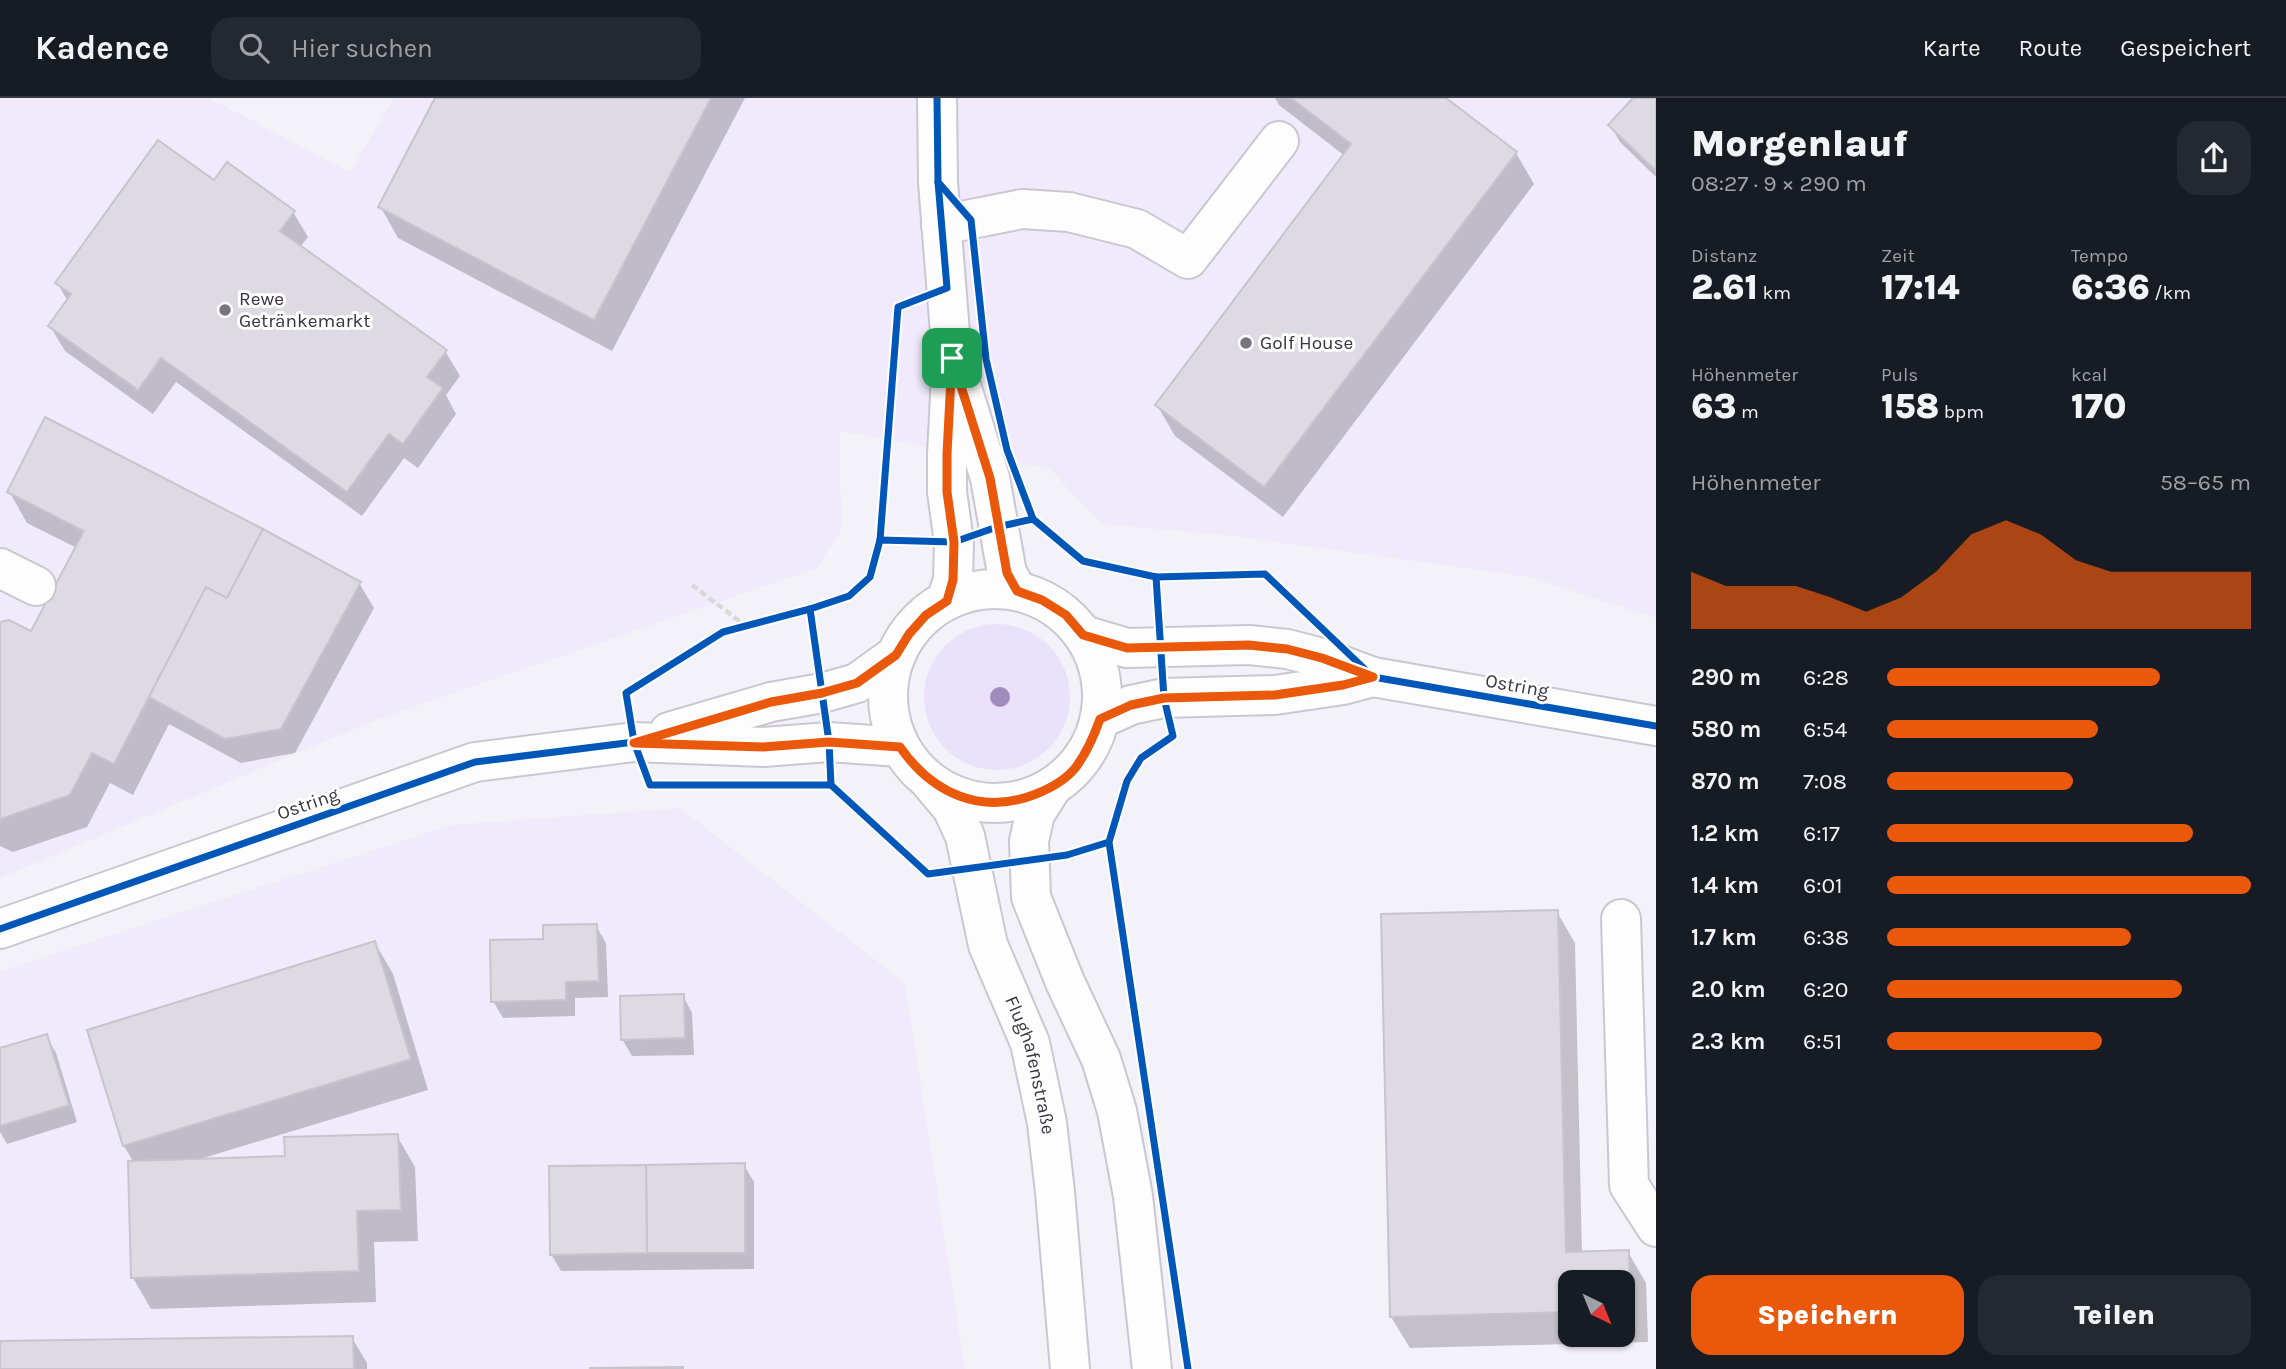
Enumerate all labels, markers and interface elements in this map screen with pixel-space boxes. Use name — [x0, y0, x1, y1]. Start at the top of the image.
search box — [211, 17, 701, 80]
text: Kadence — [35, 29, 169, 67]
icon: search — [235, 29, 273, 67]
text: Hier suchen — [291, 33, 433, 64]
text: Karte — [1923, 34, 1981, 62]
text: Route — [2019, 34, 2082, 62]
text: Gespeichert — [2120, 34, 2251, 62]
text: Morgenlauf — [1691, 121, 1908, 166]
button: share — [2177, 121, 2251, 195]
text: 08:27 · 9 × 290 m — [1691, 170, 1867, 197]
text: Distanz — [1691, 245, 1757, 267]
text: Zeit — [1881, 245, 1915, 267]
text: Tempo — [2071, 245, 2128, 267]
text: 2.61 — [1691, 267, 1758, 308]
text: 17:14 — [1881, 267, 1959, 308]
text: 6:36 — [2071, 267, 2150, 308]
text: km — [1758, 282, 1791, 304]
text: /km — [2150, 282, 2191, 304]
place label: Rewe Getränkemarkt — [239, 288, 370, 332]
marker: Rewe Getränkemarkt — [217, 302, 233, 318]
pin — [922, 328, 982, 388]
place label: Golf House — [1260, 332, 1353, 354]
marker: Golf House — [1238, 335, 1254, 351]
icon: arrive — [933, 339, 971, 377]
text: Höhenmeter — [1691, 364, 1798, 386]
text: Puls — [1881, 364, 1918, 386]
text: kcal — [2071, 364, 2107, 386]
text: 63 — [1691, 386, 1736, 427]
text: 158 — [1881, 386, 1939, 427]
text: 170 — [2071, 386, 2126, 427]
text: m — [1736, 401, 1759, 423]
text: bpm — [1939, 401, 1984, 423]
text: Höhenmeter — [1691, 469, 1821, 496]
text: 58–65 m — [2160, 469, 2251, 496]
text: 290 m — [1691, 664, 1761, 691]
text: 6:28 — [1803, 664, 1849, 691]
street label: Ostring — [1484, 670, 1551, 702]
text: 580 m — [1691, 716, 1761, 743]
text: 6:54 — [1803, 716, 1847, 743]
text: 870 m — [1691, 768, 1760, 795]
text: 7:08 — [1803, 768, 1847, 795]
street label: Ostring — [274, 783, 342, 825]
text: 1.2 km — [1691, 820, 1759, 847]
text: 6:17 — [1803, 820, 1840, 847]
text: 1.4 km — [1691, 872, 1759, 899]
text: 6:01 — [1803, 872, 1843, 899]
text: 1.7 km — [1691, 924, 1757, 951]
text: 6:38 — [1803, 924, 1849, 951]
text: 2.0 km — [1691, 976, 1766, 1003]
text: 6:20 — [1803, 976, 1848, 1003]
street label: Flughafenstraße — [1000, 993, 1059, 1135]
text: 2.3 km — [1691, 1028, 1765, 1055]
text: 6:51 — [1803, 1028, 1842, 1055]
north arrow — [1558, 1270, 1634, 1348]
map controls — [1558, 1270, 1635, 1347]
button: Speichern — [1691, 1275, 1964, 1355]
button: Teilen — [1978, 1275, 2251, 1355]

